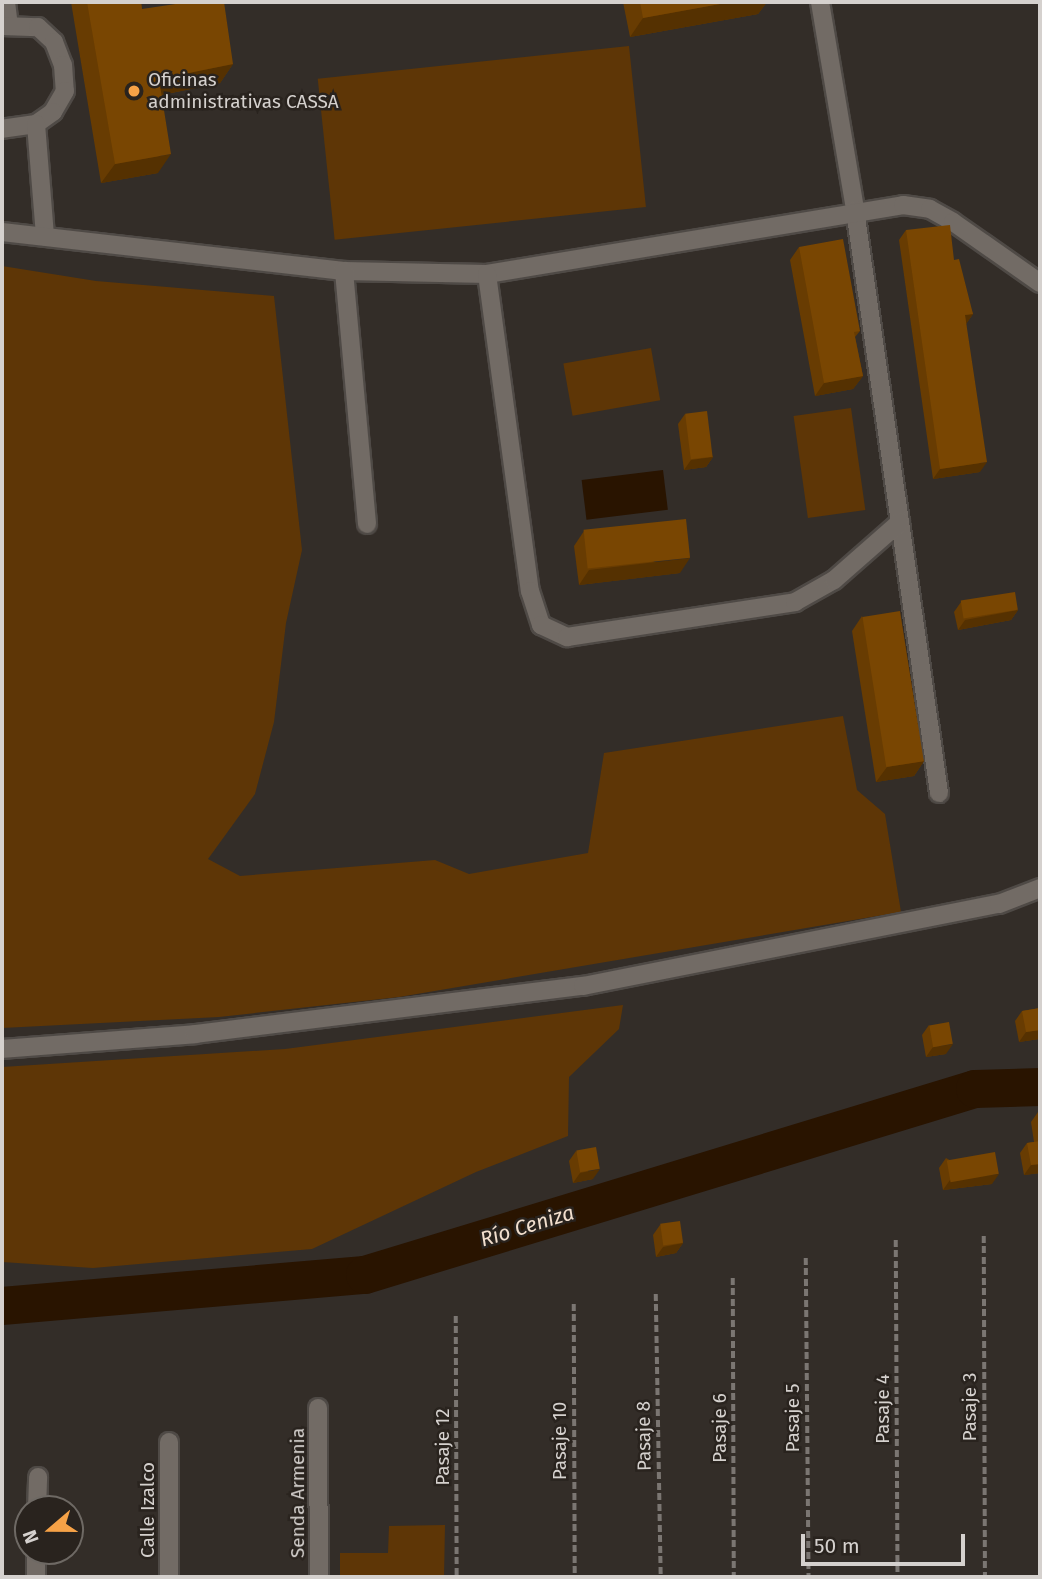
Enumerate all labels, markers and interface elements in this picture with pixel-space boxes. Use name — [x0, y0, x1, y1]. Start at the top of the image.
place label: Oficinas administrativas CASSA — [148, 69, 339, 113]
marker: Oficinas administrativas CASSA — [126, 83, 142, 99]
water label: Río Ceniza — [477, 1200, 577, 1252]
street label: Pasaje 3 — [959, 1372, 981, 1442]
street label: Pasaje 4 — [872, 1374, 894, 1444]
street label: Pasaje 5 — [782, 1383, 804, 1453]
street label: Pasaje 6 — [709, 1393, 731, 1463]
street label: Pasaje 8 — [632, 1401, 656, 1471]
street label: Pasaje 10 — [549, 1402, 571, 1480]
street label: Pasaje 12 — [432, 1408, 454, 1486]
street label: Senda Armenia — [287, 1428, 309, 1558]
street label: Calle Izalco — [137, 1462, 159, 1558]
north arrow — [14, 1495, 84, 1565]
scale bar — [804, 1520, 968, 1564]
text: N — [18, 1527, 44, 1547]
text: 50 m — [814, 1533, 860, 1559]

